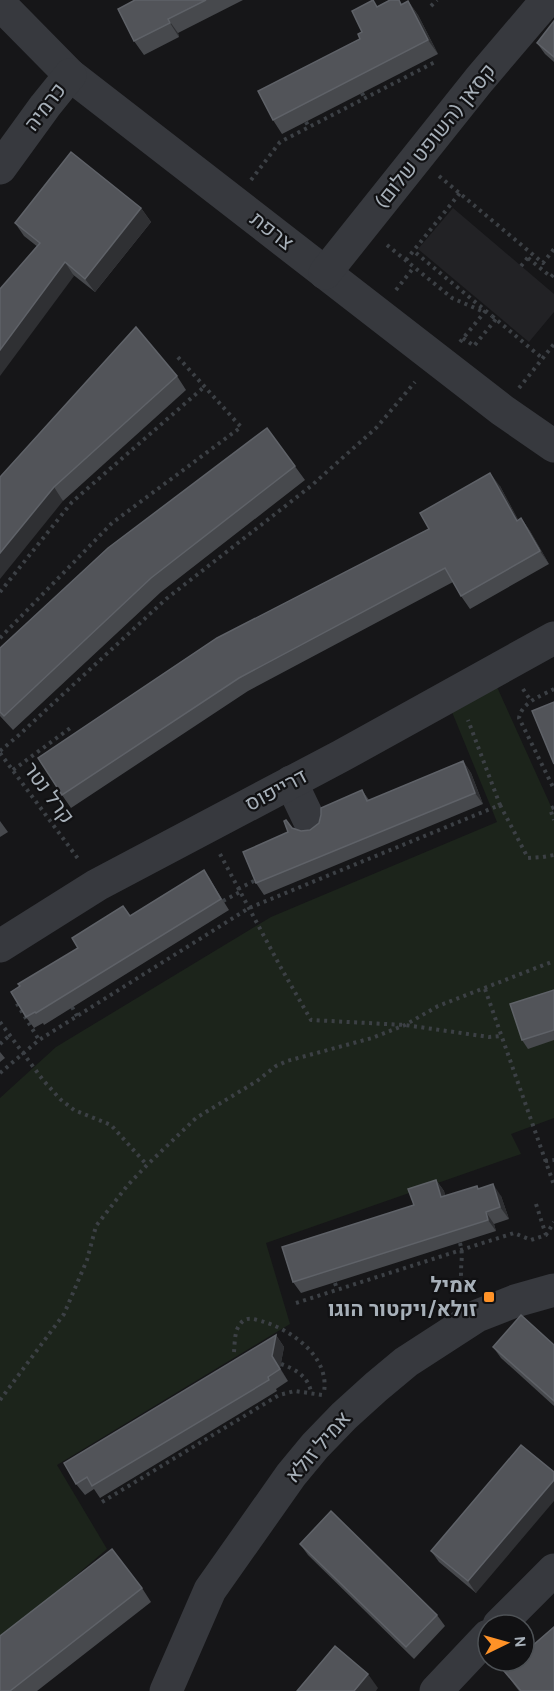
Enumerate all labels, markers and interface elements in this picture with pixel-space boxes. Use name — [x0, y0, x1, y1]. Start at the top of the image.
street label: קסאן (השופט שלום) — [369, 59, 501, 213]
street label: כרמיה — [19, 78, 71, 136]
street label: צרפת — [246, 207, 298, 255]
street label: קרל נטר — [19, 758, 79, 828]
street label: דרייפוס — [241, 764, 311, 816]
place label: אמיל זולא/ויקטור הוגו — [328, 1273, 477, 1321]
marker: אמיל זולא/ויקטור הוגו — [482, 1290, 496, 1304]
street label: אמיל זולא — [280, 1406, 356, 1488]
north arrow — [476, 1613, 536, 1673]
text: N — [510, 1635, 530, 1648]

